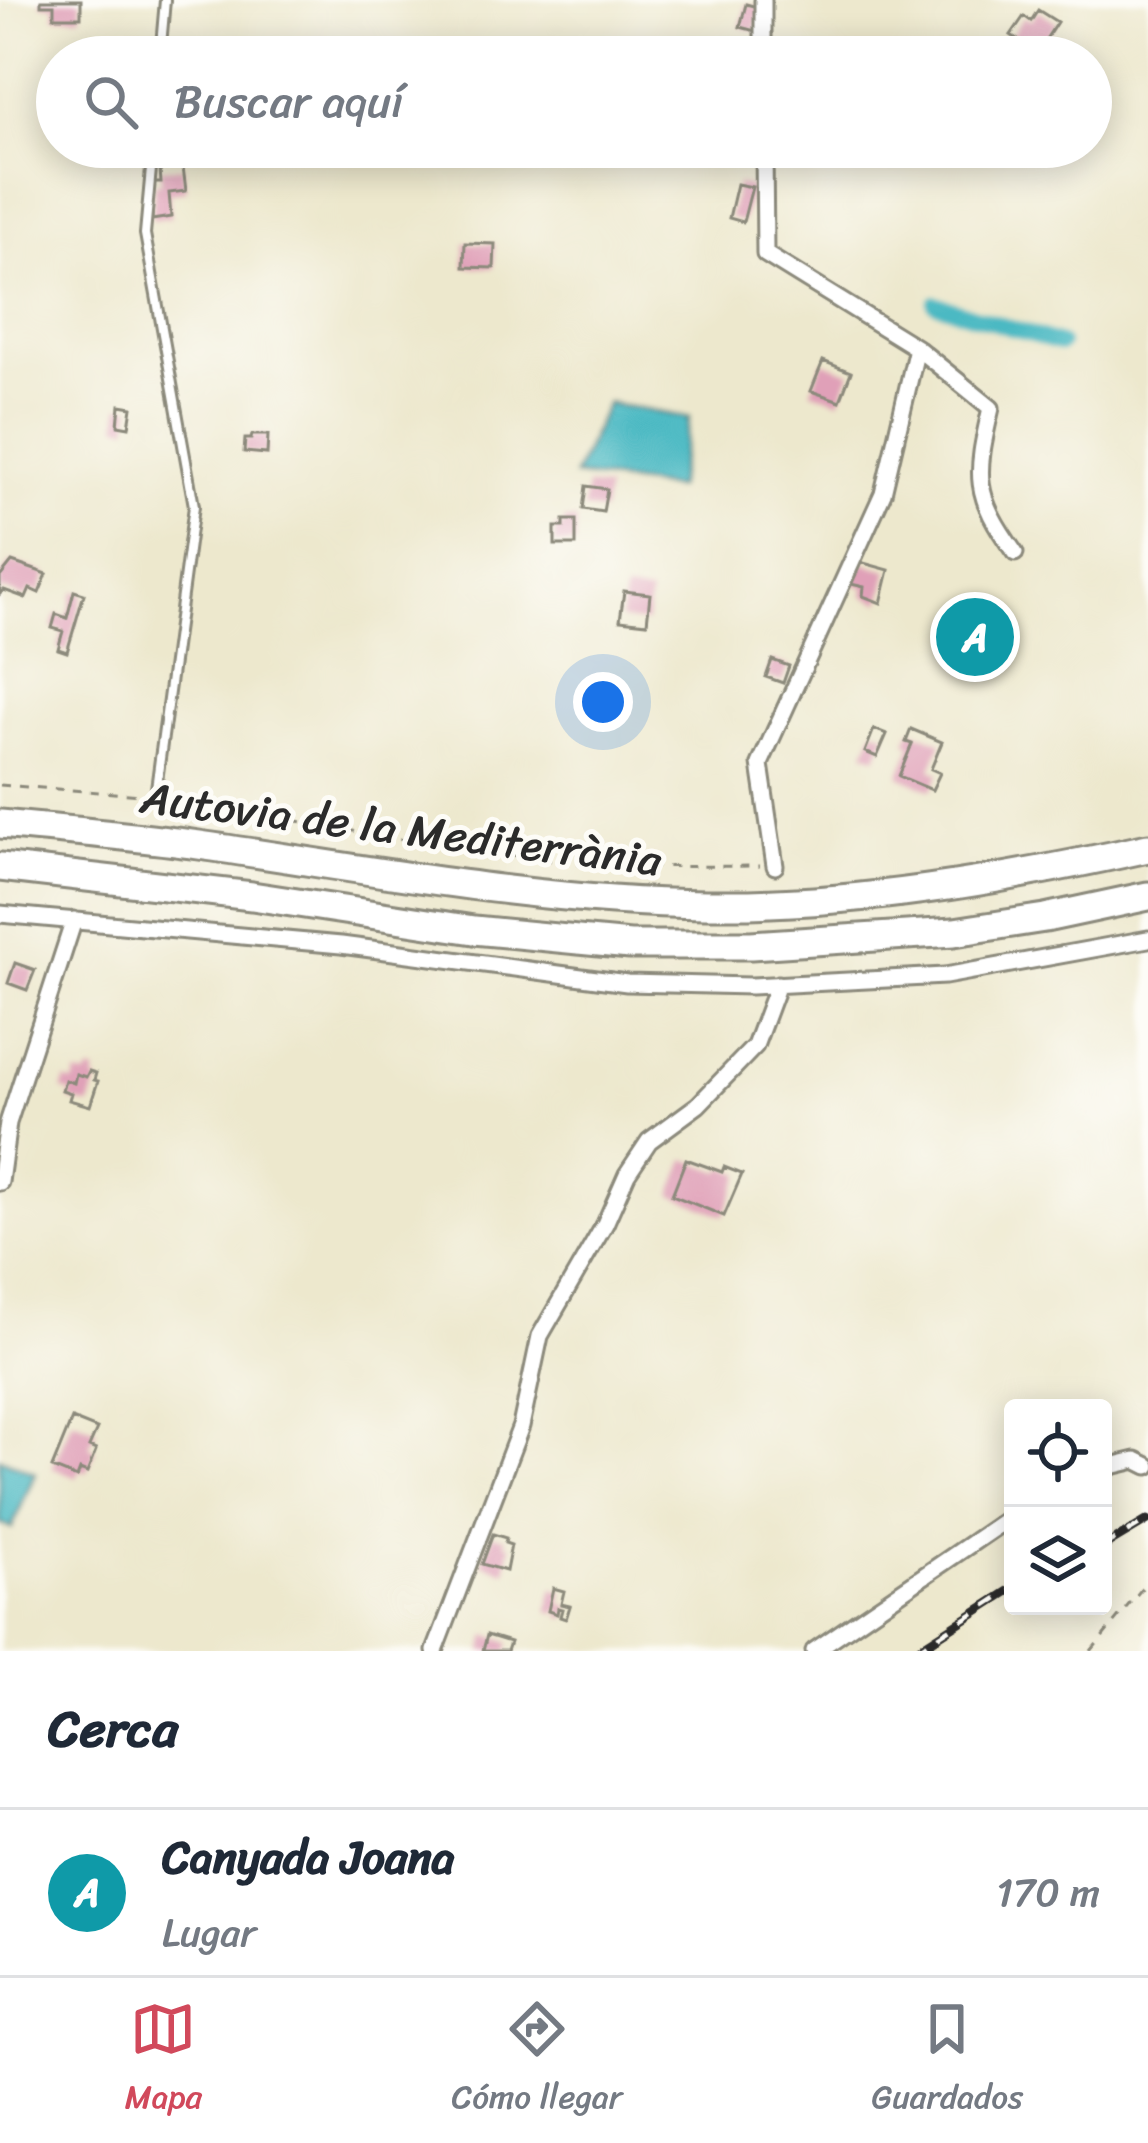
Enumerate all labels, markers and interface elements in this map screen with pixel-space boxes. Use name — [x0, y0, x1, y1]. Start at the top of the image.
search box — [36, 36, 1112, 168]
text: Buscar aquí — [174, 62, 403, 142]
icon: search — [78, 69, 144, 135]
pin: A — [936, 592, 1014, 682]
your location — [573, 672, 633, 732]
street label: Autovia de la Mediterrània — [135, 757, 666, 901]
map controls — [1004, 1399, 1112, 1615]
button: locate — [1004, 1399, 1112, 1507]
button: layers — [1004, 1507, 1112, 1615]
text: Cerca — [48, 1684, 178, 1774]
text: Canyada Joana — [162, 1818, 454, 1898]
text: A — [74, 1858, 100, 1927]
text: 170 m — [996, 1858, 1100, 1927]
text: Lugar — [162, 1898, 256, 1967]
tab: Mapa — [125, 1996, 202, 2126]
tab: Cómo llegar — [452, 1996, 622, 2126]
tab: Guardados — [872, 1996, 1023, 2126]

